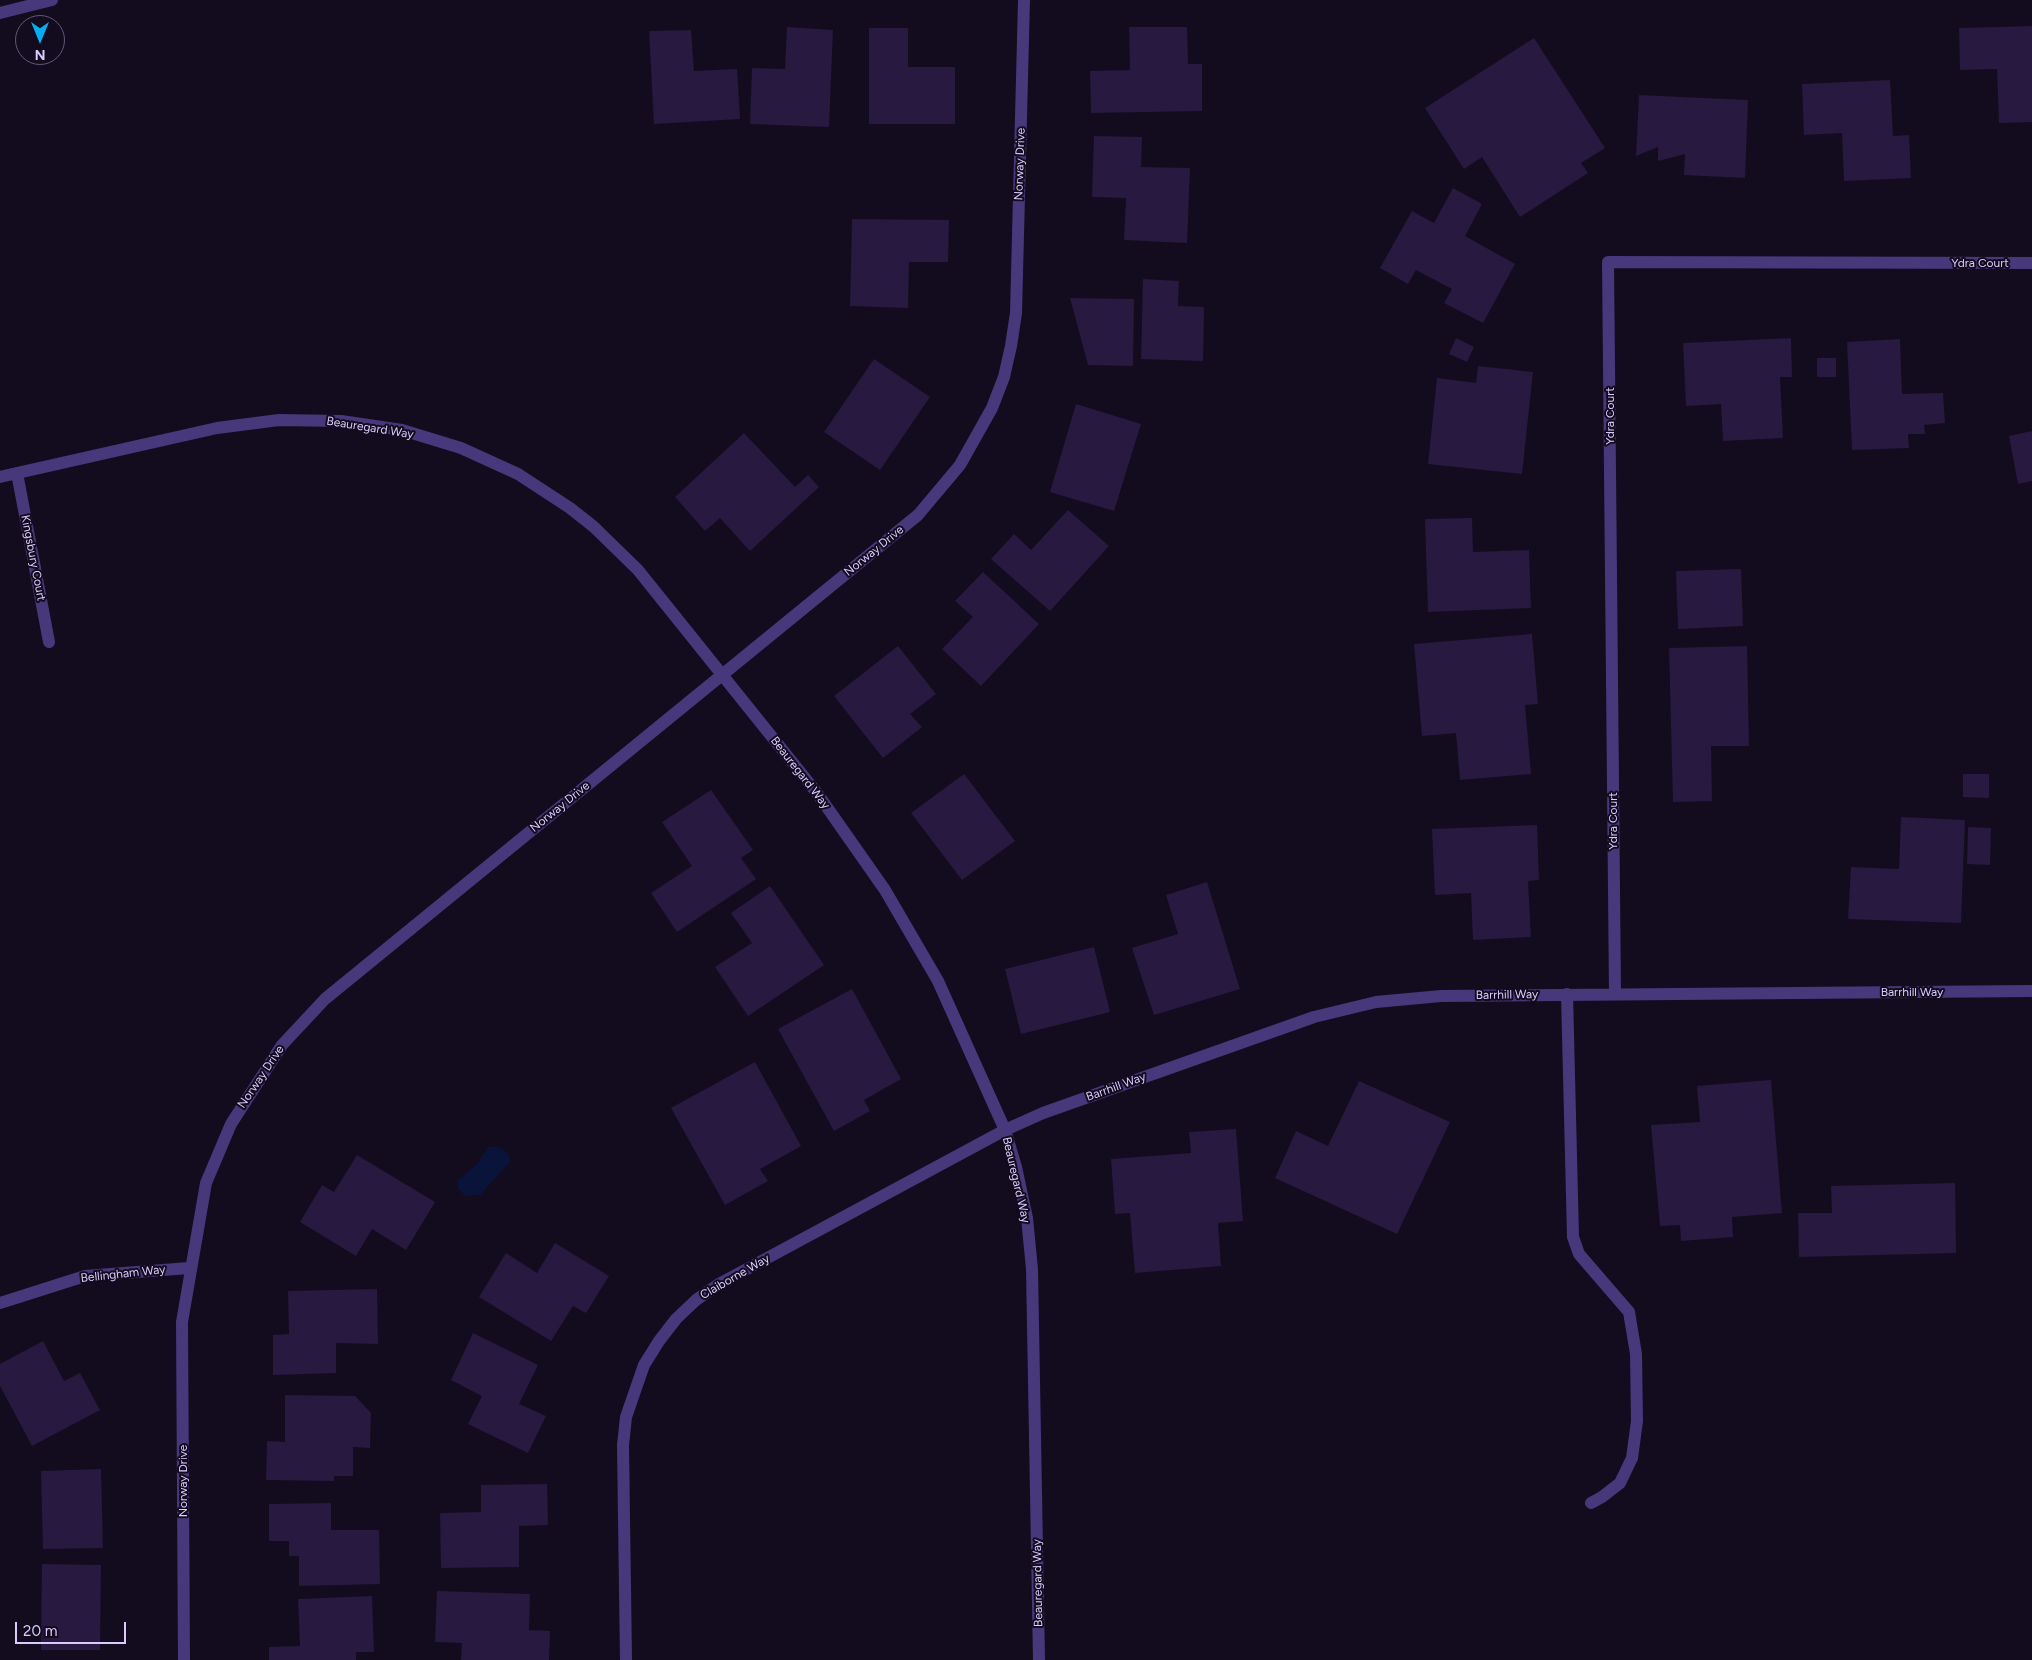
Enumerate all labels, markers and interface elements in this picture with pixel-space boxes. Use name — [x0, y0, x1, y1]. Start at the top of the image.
north arrow — [15, 15, 65, 65]
text: N — [35, 46, 45, 63]
street label: Norway Drive — [1012, 127, 1028, 201]
street label: Ydra Court — [1951, 256, 2009, 270]
street label: Ydra Court — [1603, 387, 1617, 445]
street label: Beauregard Way — [325, 414, 415, 442]
street label: Kingsbury Court — [18, 514, 48, 602]
street label: Norway Drive — [841, 523, 907, 579]
street label: Beauregard Way — [767, 734, 833, 812]
street label: Norway Drive — [527, 779, 593, 835]
street label: Ydra Court — [1606, 792, 1620, 850]
street label: Barrhill Way — [1881, 985, 1943, 999]
street label: Barrhill Way — [1476, 987, 1538, 1003]
street label: Norway Drive — [235, 1043, 287, 1111]
street label: Barrhill Way — [1084, 1070, 1148, 1104]
street label: Beauregard Way — [999, 1136, 1033, 1224]
street label: Claiborne Way — [698, 1251, 772, 1303]
street label: Bellingham Way — [80, 1262, 166, 1286]
street label: Norway Drive — [176, 1445, 190, 1517]
street label: Beauregard Way — [1030, 1539, 1046, 1627]
scale bar — [18, 1612, 129, 1644]
text: 20 m — [23, 1622, 57, 1640]

